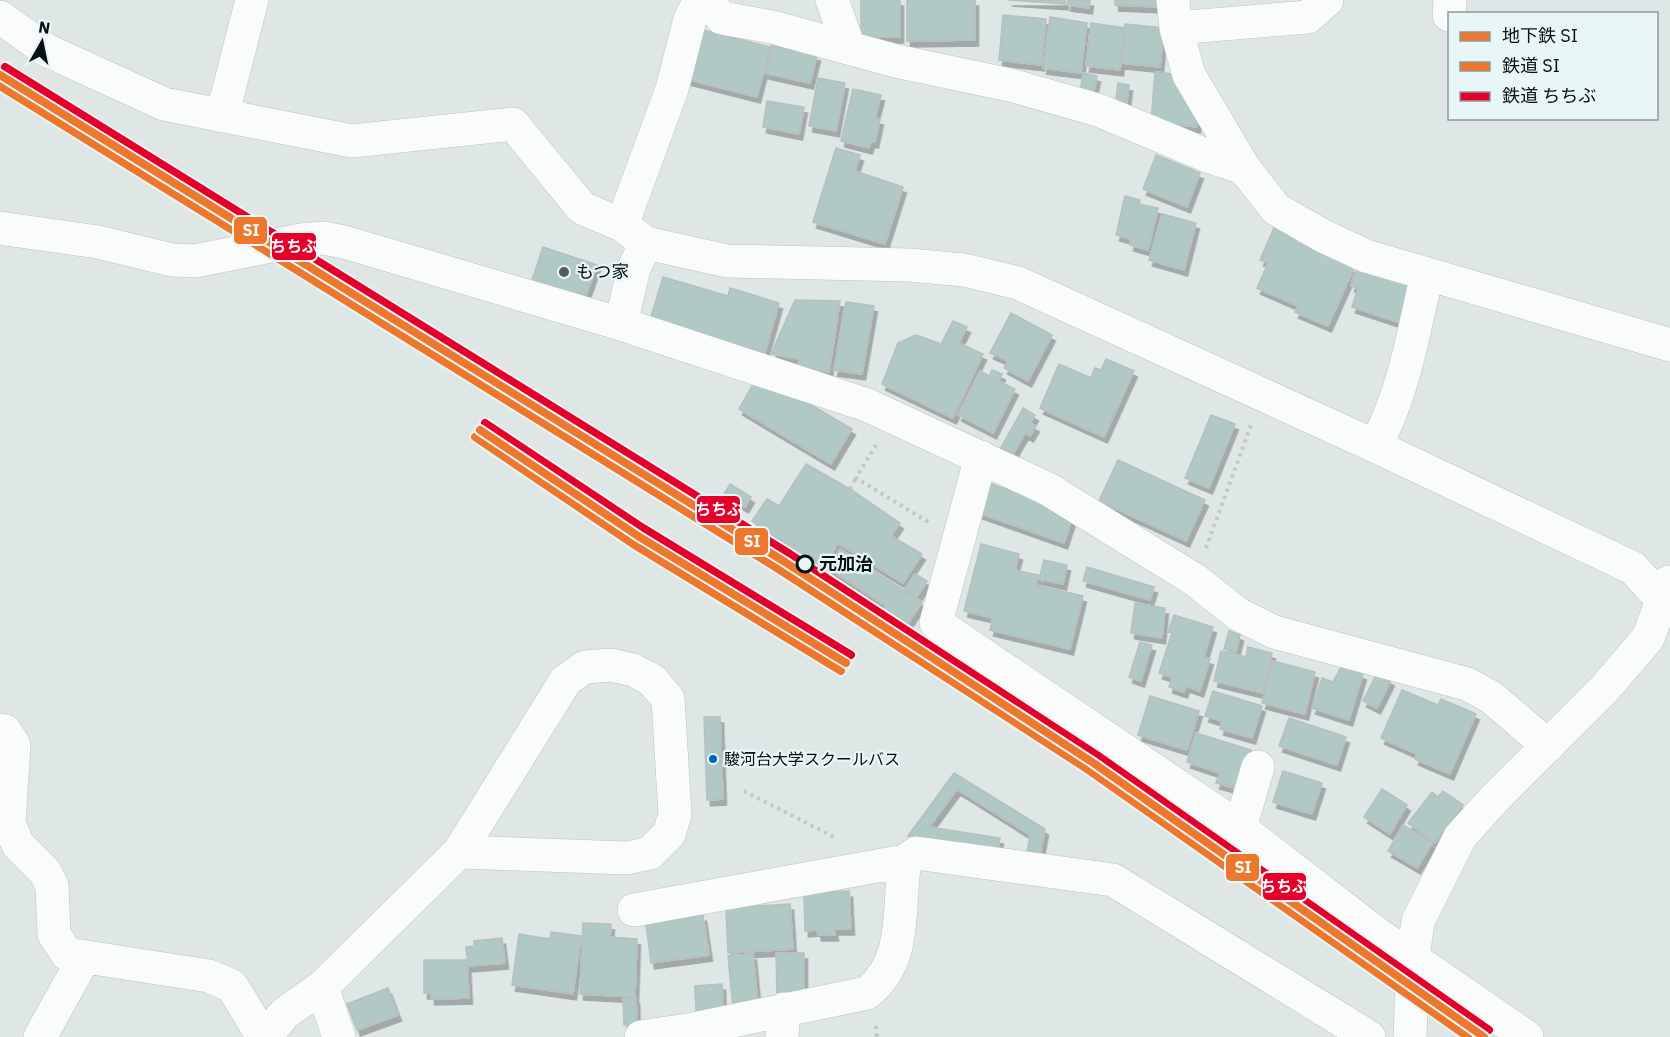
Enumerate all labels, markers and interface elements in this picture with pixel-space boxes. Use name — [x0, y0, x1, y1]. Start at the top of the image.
north arrow — [12, 12, 72, 72]
legend — [1448, 12, 1658, 120]
text: N — [37, 16, 52, 38]
text: 地下鉄 SI — [1502, 24, 1578, 47]
text: 鉄道 SI — [1502, 54, 1560, 77]
text: 鉄道 ちちぶ — [1502, 84, 1596, 107]
line badge: SI — [233, 216, 268, 245]
text: SI — [243, 220, 260, 240]
line badge: ちちぶ — [271, 232, 317, 261]
text: ちちぶ — [270, 236, 318, 256]
place label: もつ家 — [576, 260, 629, 283]
marker: もつ家 — [557, 265, 571, 279]
line badge: ちちぶ — [696, 495, 741, 524]
text: ちちぶ — [695, 499, 743, 519]
line badge: SI — [734, 527, 769, 556]
text: SI — [744, 531, 761, 551]
place label: 元加治 — [819, 552, 873, 575]
marker: 元加治 — [796, 555, 814, 573]
place label: 駿河台大学スクールバス — [724, 749, 900, 769]
marker: 駿河台大学スクールバス — [707, 753, 719, 765]
line badge: SI — [1225, 853, 1260, 882]
text: SI — [1235, 857, 1252, 877]
line badge: ちちぶ — [1262, 872, 1307, 901]
text: ちちぶ — [1260, 876, 1308, 896]

